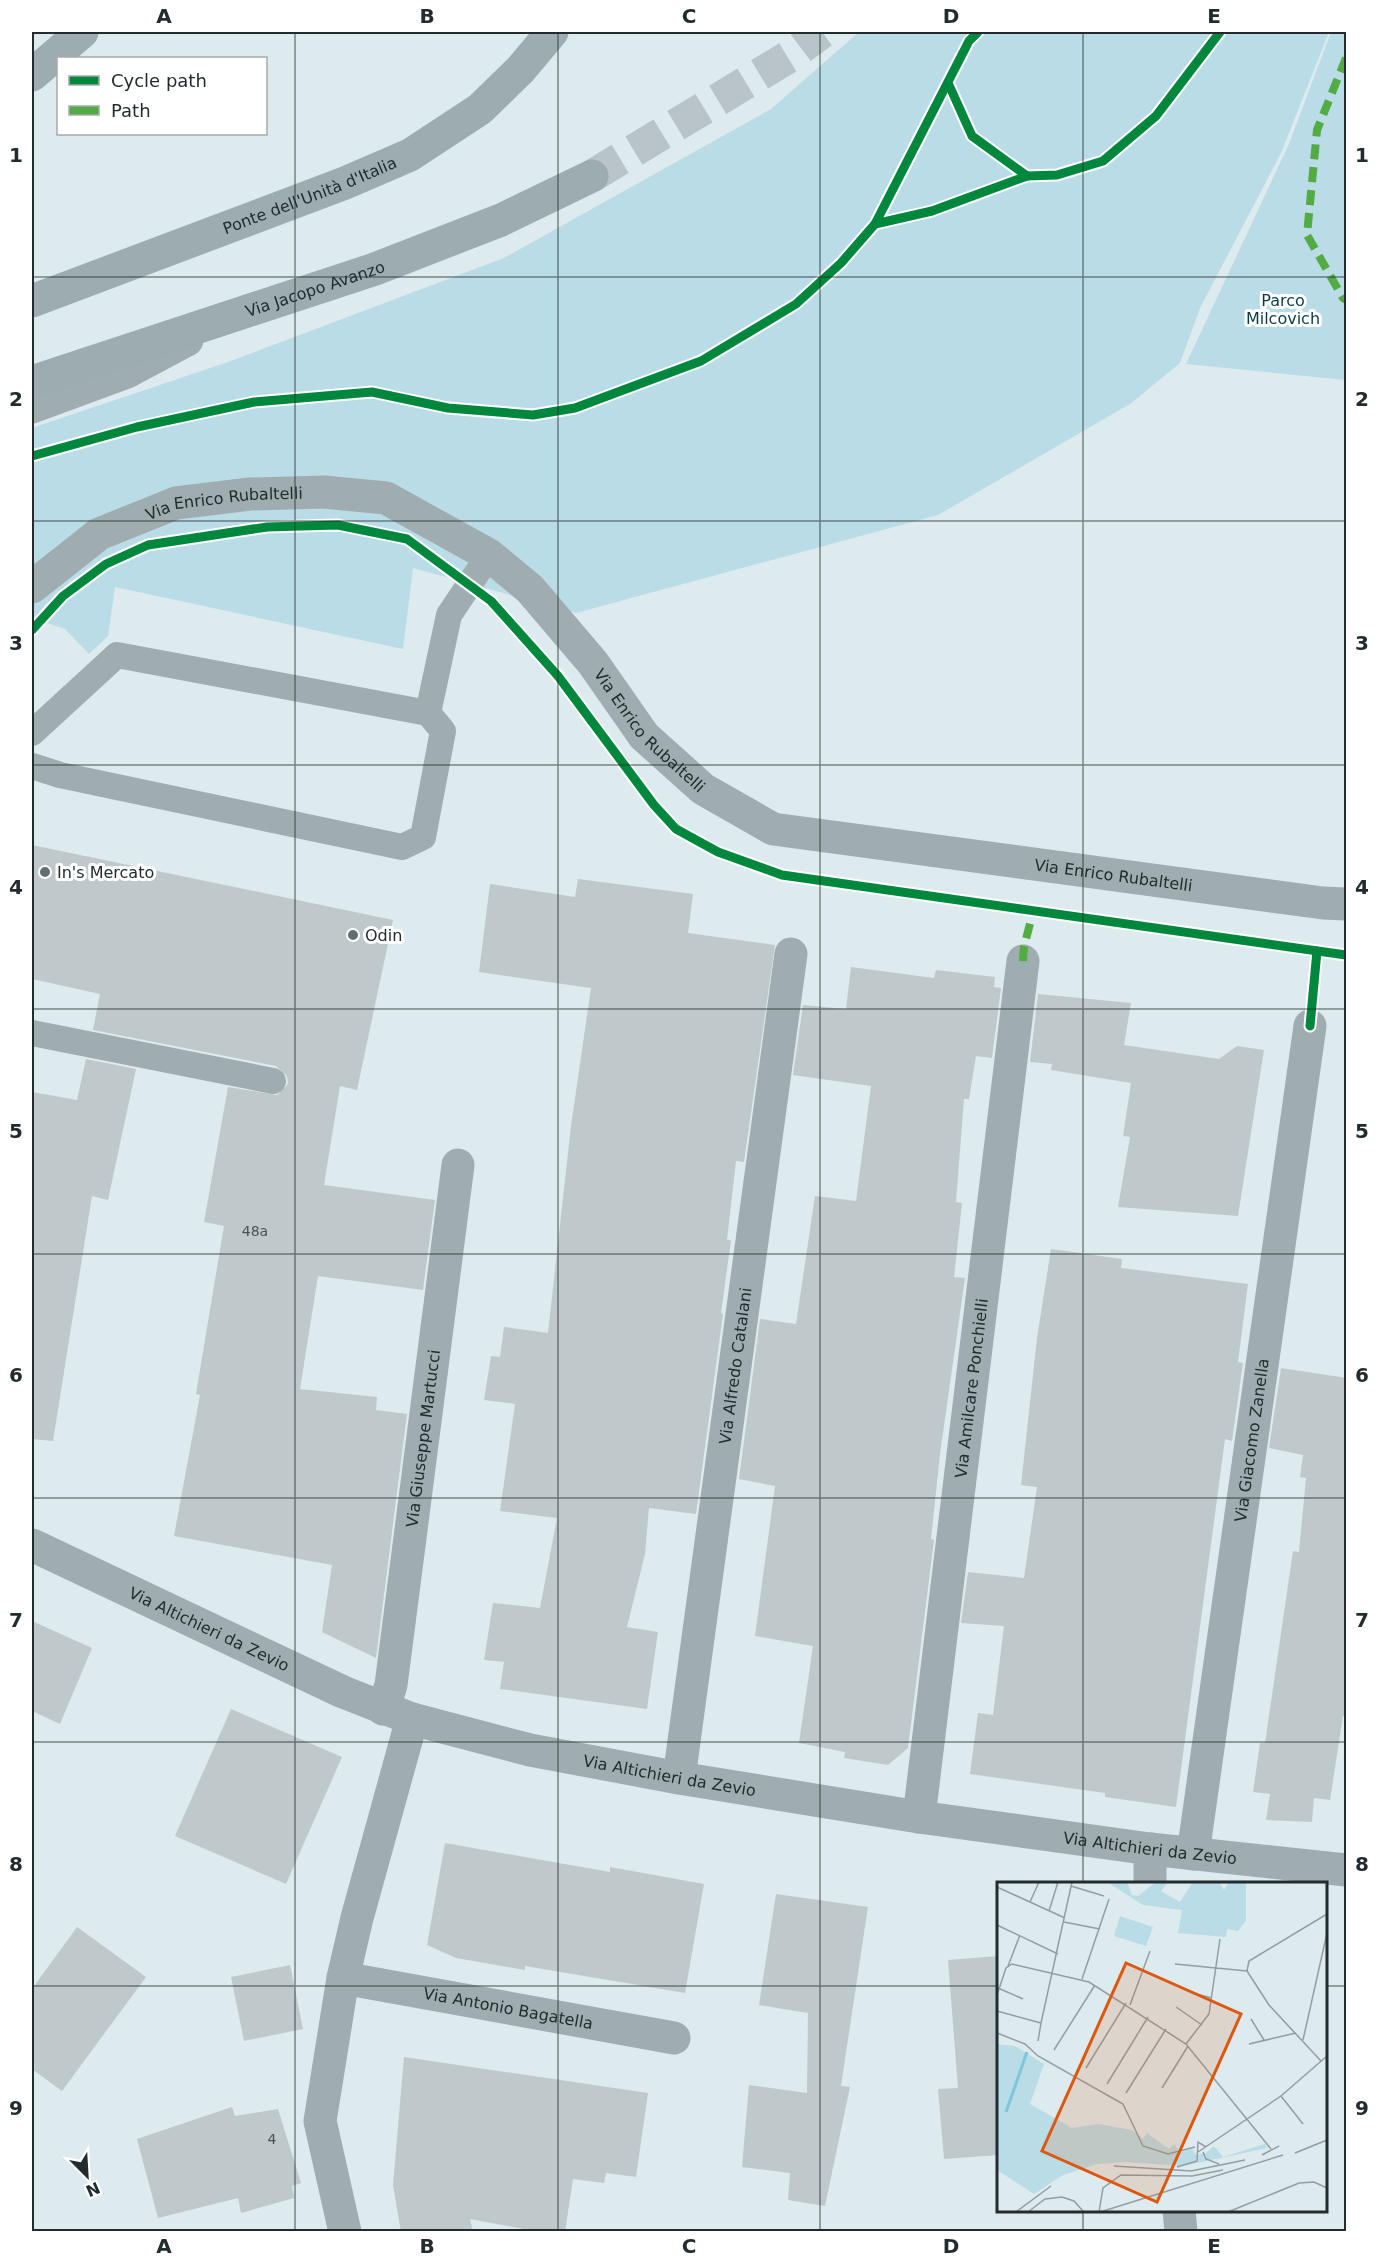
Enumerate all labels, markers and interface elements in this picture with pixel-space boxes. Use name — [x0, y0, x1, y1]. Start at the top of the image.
text: A — [156, 4, 172, 28]
text: B — [419, 4, 435, 28]
text: C — [682, 4, 696, 28]
text: D — [943, 4, 959, 28]
text: E — [1207, 4, 1221, 28]
legend — [57, 57, 267, 135]
text: Cycle path — [111, 70, 207, 91]
text: Path — [111, 100, 151, 121]
text: 1 — [9, 143, 23, 167]
text: 1 — [1355, 143, 1369, 167]
street label: Ponte dell'Unità d'Italia — [220, 152, 399, 238]
street label: Via Jacopo Avanzo — [243, 257, 388, 321]
park label: Parco Milcovich — [1246, 291, 1320, 328]
text: 2 — [9, 387, 23, 411]
text: 2 — [1355, 387, 1369, 411]
street label: Via Enrico Rubaltelli — [143, 483, 303, 524]
text: 3 — [9, 631, 23, 655]
text: 3 — [1355, 631, 1369, 655]
street label: Via Enrico Rubaltelli — [590, 665, 709, 796]
street label: Via Enrico Rubaltelli — [1033, 855, 1194, 895]
place label: In's Mercato — [57, 863, 154, 882]
marker: In's Mercato — [38, 865, 52, 879]
text: 4 — [9, 875, 23, 899]
text: 4 — [1355, 875, 1369, 899]
place label: Odin — [365, 926, 402, 945]
marker: Odin — [346, 928, 360, 942]
text: 5 — [9, 1119, 23, 1143]
text: 5 — [1355, 1119, 1369, 1143]
house number: 48a — [242, 1223, 268, 1239]
street label: Via Alfredo Catalani — [715, 1286, 755, 1445]
street label: Via Amilcare Ponchielli — [951, 1297, 991, 1479]
street label: Via Giuseppe Martucci — [402, 1348, 444, 1528]
street label: Via Giacomo Zanella — [1231, 1357, 1272, 1523]
text: 6 — [9, 1363, 23, 1387]
text: 6 — [1355, 1363, 1369, 1387]
street label: Via Altichieri da Zevio — [126, 1583, 292, 1675]
text: 7 — [9, 1608, 23, 1632]
text: 7 — [1355, 1608, 1369, 1632]
street label: Via Altichieri da Zevio — [582, 1751, 757, 1800]
street label: Via Altichieri da Zevio — [1062, 1828, 1238, 1868]
text: 8 — [9, 1852, 23, 1876]
text: 8 — [1355, 1852, 1369, 1876]
inset map — [997, 1882, 1327, 2212]
street label: Via Antonio Bagatella — [422, 1983, 595, 2033]
text: 9 — [9, 2096, 23, 2120]
text: 9 — [1355, 2096, 1369, 2120]
house number: 4 — [268, 2131, 277, 2147]
north arrow — [57, 2146, 117, 2206]
text: N — [83, 2178, 103, 2201]
text: A — [156, 2234, 172, 2258]
text: B — [419, 2234, 435, 2258]
text: C — [682, 2234, 696, 2258]
text: D — [943, 2234, 959, 2258]
text: E — [1207, 2234, 1221, 2258]

